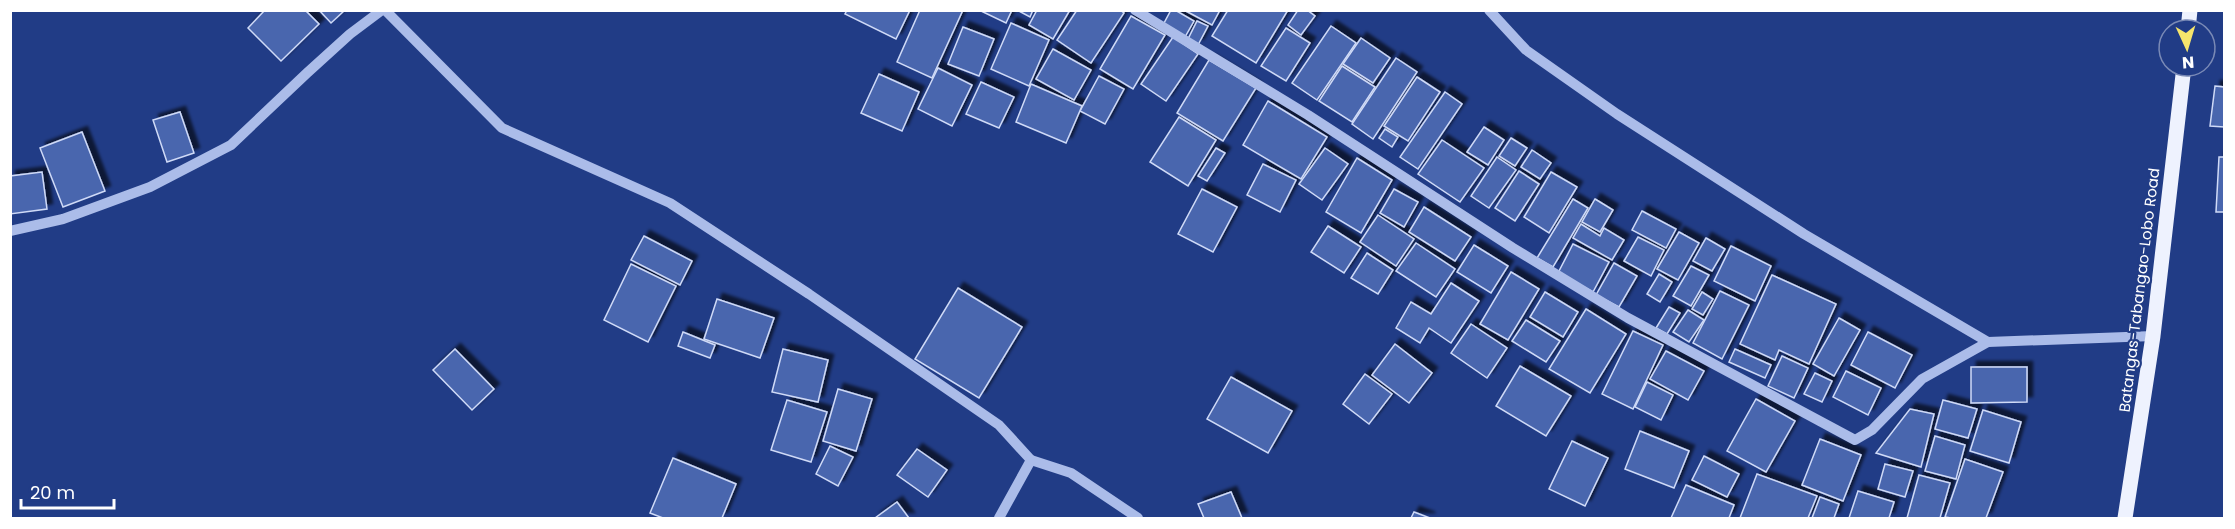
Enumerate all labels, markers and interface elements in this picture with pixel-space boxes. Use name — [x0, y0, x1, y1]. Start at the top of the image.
north arrow — [2157, 18, 2217, 78]
text: N — [2181, 51, 2195, 74]
street label: Batangas-Tabangao-Lobo Road — [2114, 167, 2164, 413]
scale bar — [21, 472, 114, 510]
text: 20 m — [30, 480, 75, 505]

